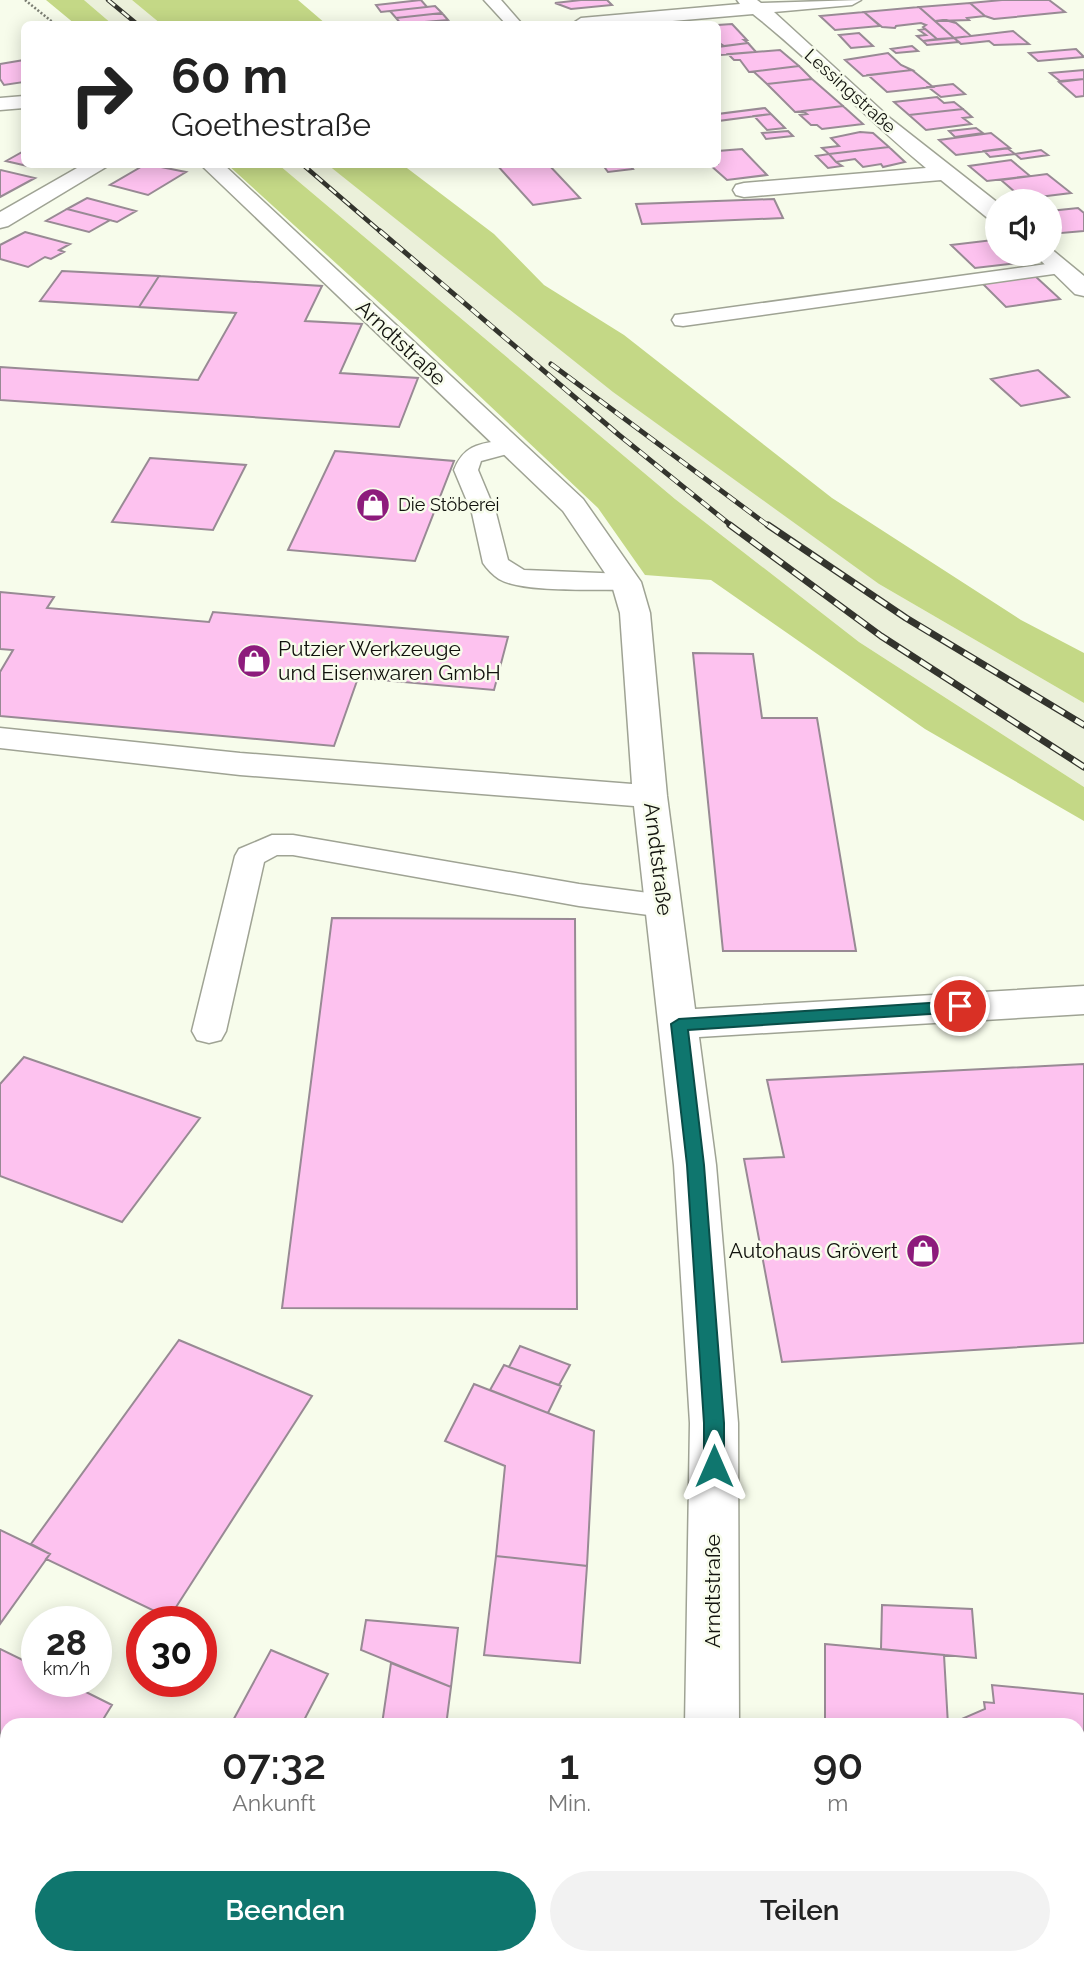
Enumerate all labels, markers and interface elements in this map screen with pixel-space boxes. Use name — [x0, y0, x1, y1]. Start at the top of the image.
street label: Lessingstraße — [801, 44, 900, 137]
text: 60 m — [171, 47, 288, 104]
icon: right — [56, 49, 147, 140]
text: Goethestraße — [171, 106, 371, 143]
map controls — [985, 189, 1062, 266]
button: sound — [985, 189, 1062, 266]
street label: Arndtstraße — [351, 295, 451, 391]
shop icon: Die Stöberei — [354, 486, 392, 524]
place label: Die Stöberei — [398, 494, 500, 515]
place label: Putzier Werkzeuge und Eisenwaren GmbH — [278, 636, 501, 685]
shop icon: Putzier Werkzeuge und Eisenwaren GmbH — [235, 642, 273, 680]
street label: Arndtstraße — [639, 801, 678, 917]
pin — [930, 976, 990, 1036]
icon: arrive — [941, 987, 979, 1025]
shop icon: Autohaus Grövert — [904, 1232, 942, 1270]
place label: Autohaus Grövert — [729, 1238, 898, 1263]
position arrow — [677, 1429, 751, 1503]
street label: Arndtstraße — [700, 1534, 725, 1648]
speed limit sign: 30 — [126, 1606, 217, 1697]
text: 28 — [46, 1622, 87, 1663]
text: km/h — [43, 1658, 90, 1679]
text: 07:32 — [222, 1740, 326, 1789]
text: 1 — [559, 1740, 579, 1789]
text: 90 — [813, 1740, 863, 1789]
text: Ankunft — [232, 1789, 316, 1816]
text: Min. — [548, 1789, 591, 1816]
text: m — [827, 1789, 848, 1816]
button: Beenden — [35, 1871, 536, 1951]
button: Teilen — [550, 1871, 1050, 1951]

